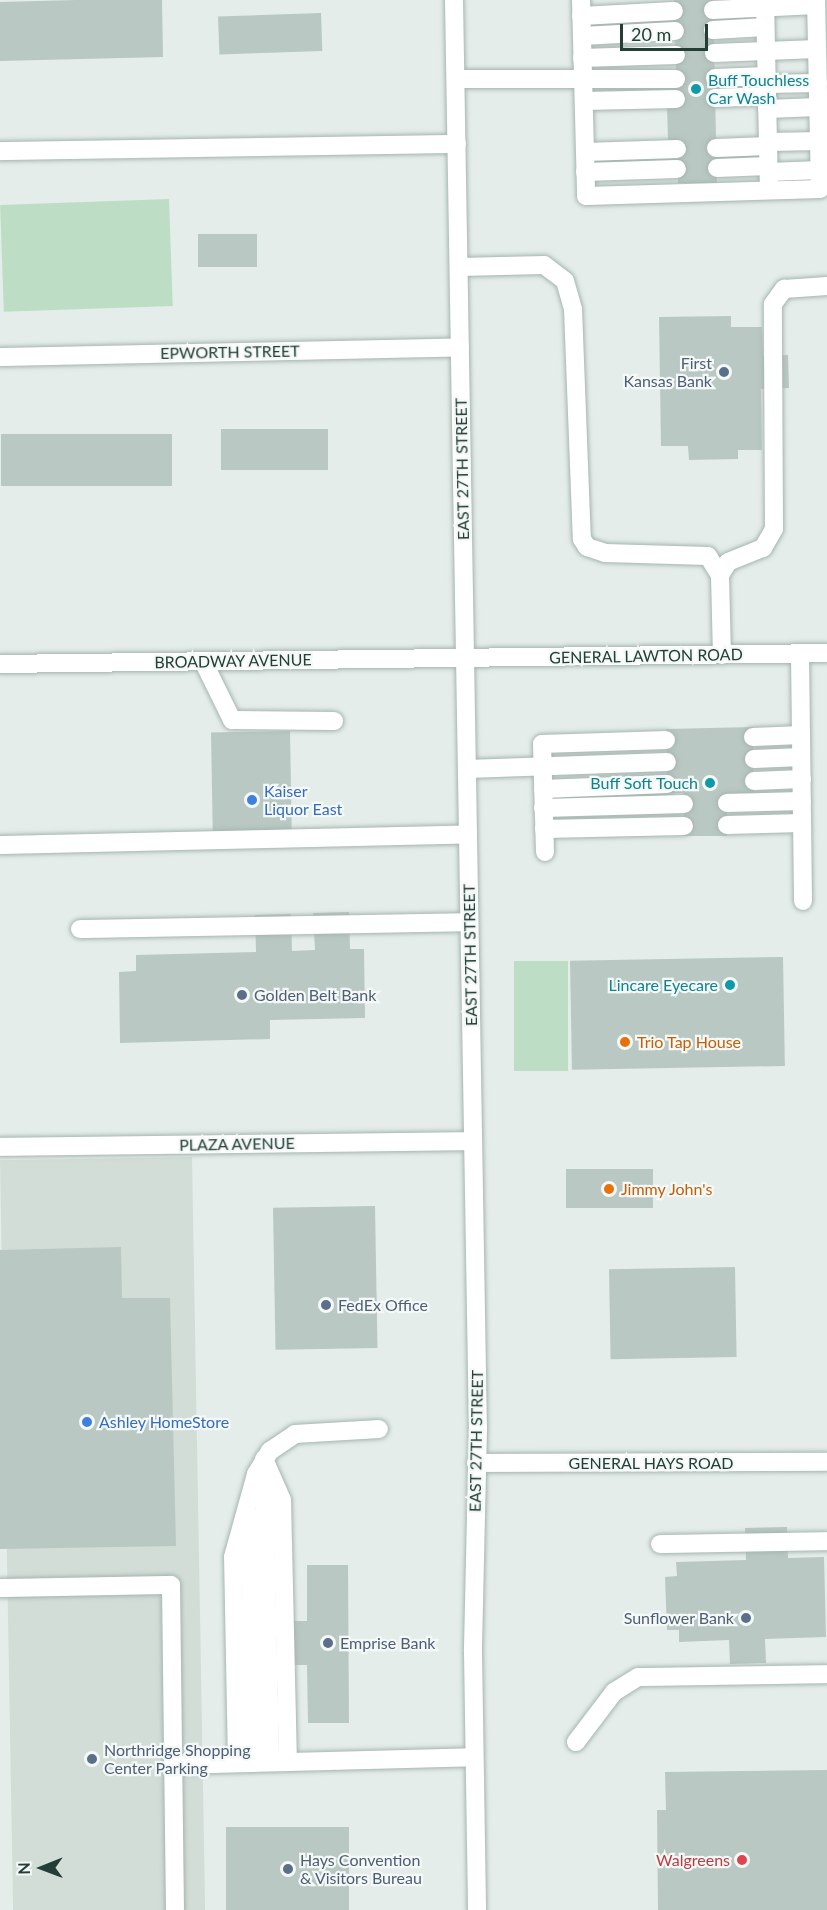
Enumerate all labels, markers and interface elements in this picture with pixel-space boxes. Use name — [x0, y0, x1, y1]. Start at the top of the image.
scale bar — [623, 12, 712, 50]
text: 20 m — [631, 23, 671, 45]
place label: Buff Touchless Car Wash — [708, 70, 810, 108]
marker: Buff Touchless Car Wash — [689, 82, 703, 96]
street label: EPWORTH STREET — [160, 341, 300, 363]
place label: First Kansas Bank — [623, 353, 712, 391]
marker: First Kansas Bank — [717, 365, 731, 379]
street label: EAST 27TH STREET — [451, 397, 473, 541]
street label: GENERAL LAWTON ROAD — [549, 645, 743, 667]
street label: BROADWAY AVENUE — [154, 650, 312, 672]
place label: Buff Soft Touch — [590, 773, 698, 793]
marker: Buff Soft Touch — [703, 776, 717, 790]
place label: Kaiser Liquor East — [264, 781, 343, 819]
marker: Kaiser Liquor East — [245, 793, 259, 807]
street label: EAST 27TH STREET — [459, 883, 481, 1027]
place label: Lincare Eyecare — [608, 975, 718, 995]
marker: Lincare Eyecare — [723, 978, 737, 992]
place label: Golden Belt Bank — [254, 985, 376, 1005]
marker: Golden Belt Bank — [235, 988, 249, 1002]
place label: Trio Tap House — [637, 1032, 741, 1052]
marker: Trio Tap House — [618, 1035, 632, 1049]
street label: PLAZA AVENUE — [179, 1133, 295, 1155]
place label: Jimmy John's — [621, 1179, 713, 1199]
marker: Jimmy John's — [602, 1182, 616, 1196]
place label: FedEx Office — [338, 1295, 428, 1315]
marker: FedEx Office — [319, 1298, 333, 1312]
street label: EAST 27TH STREET — [465, 1369, 487, 1513]
place label: Ashley HomeStore — [99, 1412, 229, 1432]
marker: Ashley HomeStore — [80, 1415, 94, 1429]
street label: GENERAL HAYS ROAD — [568, 1453, 734, 1473]
place label: Sunflower Bank — [623, 1608, 734, 1628]
marker: Sunflower Bank — [739, 1611, 753, 1625]
place label: Emprise Bank — [340, 1633, 436, 1653]
marker: Emprise Bank — [321, 1636, 335, 1650]
place label: Northridge Shopping Center Parking — [104, 1740, 250, 1778]
marker: Northridge Shopping Center Parking — [85, 1752, 99, 1766]
north arrow — [12, 1838, 72, 1898]
place label: Hays Convention & Visitors Bureau — [300, 1850, 422, 1888]
place label: Walgreens — [656, 1850, 730, 1870]
marker: Walgreens — [735, 1853, 749, 1867]
text: N — [14, 1862, 33, 1875]
marker: Hays Convention & Visitors Bureau — [281, 1862, 295, 1876]

